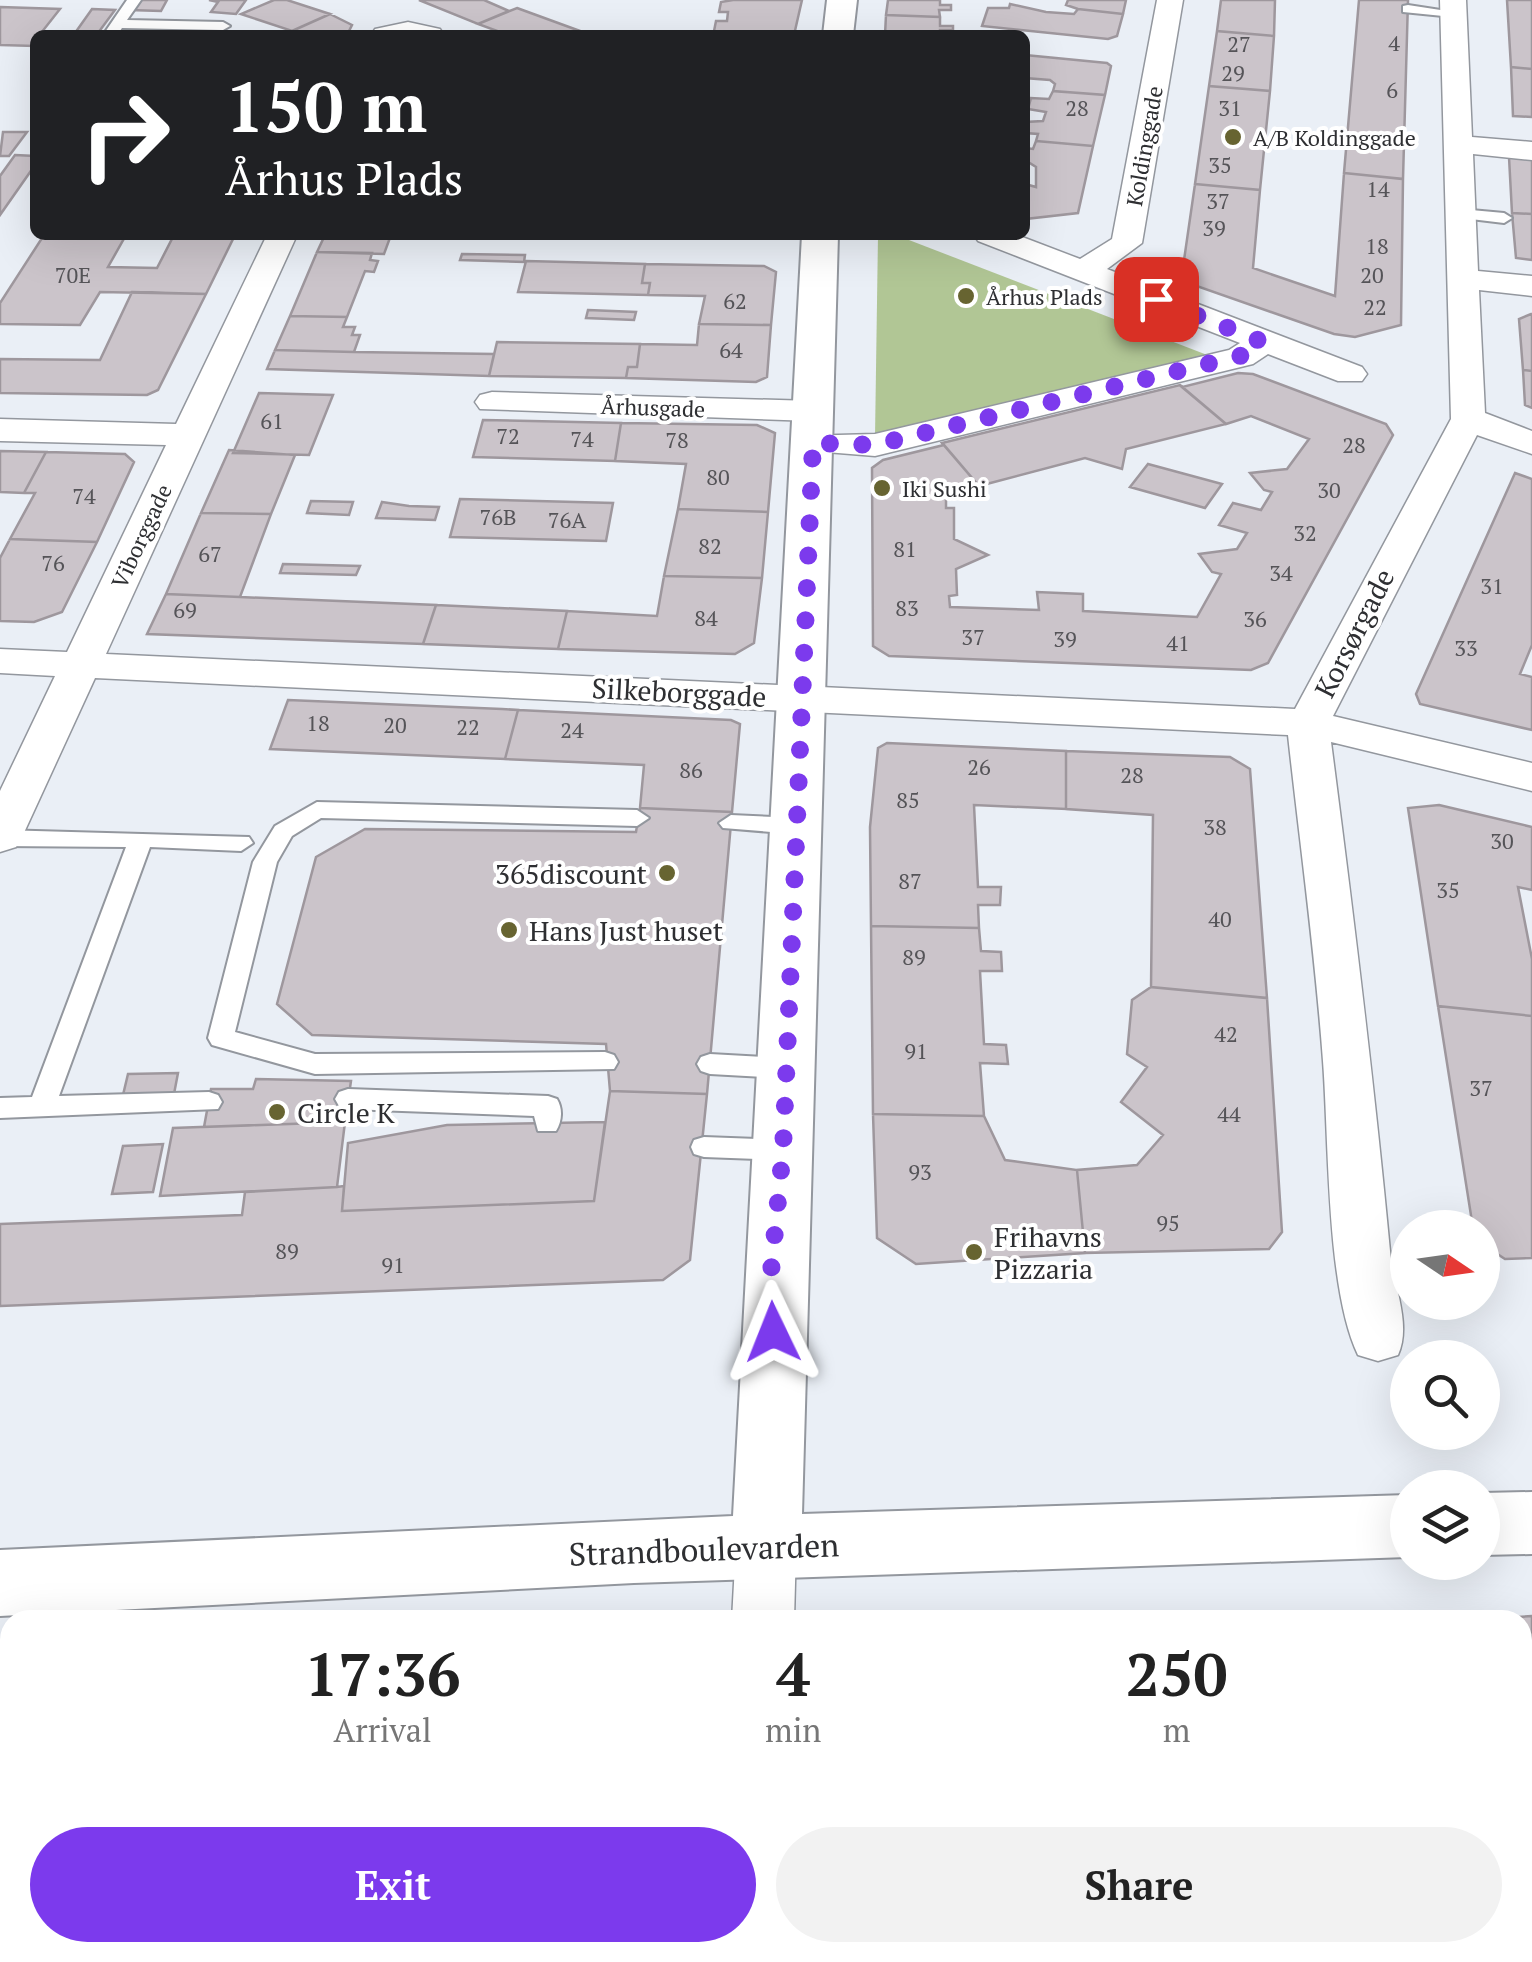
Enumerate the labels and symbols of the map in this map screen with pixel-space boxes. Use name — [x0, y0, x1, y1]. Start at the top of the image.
house number: 4 — [1388, 28, 1400, 57]
house number: 27 — [1227, 29, 1251, 58]
house number: 29 — [1221, 58, 1245, 87]
house number: 6 — [1386, 75, 1398, 104]
street label: Koldinggade — [1119, 84, 1169, 208]
house number: 28 — [1065, 93, 1089, 122]
house number: 31 — [1218, 93, 1242, 122]
place label: A/B Koldinggade — [1253, 123, 1416, 152]
marker: A/B Koldinggade — [1222, 126, 1244, 148]
house number: 35 — [1208, 150, 1232, 179]
house number: 14 — [1366, 174, 1390, 203]
house number: 37 — [1206, 186, 1230, 215]
house number: 39 — [1202, 213, 1226, 242]
house number: 18 — [1365, 231, 1389, 260]
pin — [1114, 257, 1199, 342]
house number: 70E — [55, 260, 91, 289]
house number: 20 — [1360, 260, 1384, 289]
place label: Århus Plads — [986, 282, 1102, 311]
marker: Århus Plads — [955, 285, 977, 307]
house number: 62 — [723, 286, 747, 315]
house number: 22 — [1363, 292, 1387, 321]
house number: 64 — [719, 335, 743, 364]
street label: Århusgade — [600, 391, 706, 423]
house number: 61 — [260, 406, 284, 435]
house number: 72 — [496, 421, 520, 450]
house number: 74 — [570, 424, 594, 453]
house number: 78 — [665, 425, 689, 454]
house number: 28 — [1342, 430, 1366, 459]
house number: 80 — [706, 462, 730, 491]
place label: Iki Sushi — [902, 474, 987, 503]
house number: 30 — [1317, 475, 1341, 504]
marker: Iki Sushi — [871, 477, 893, 499]
street label: Viborggade — [104, 479, 178, 593]
house number: 74 — [72, 481, 96, 510]
house number: 76B — [480, 502, 516, 531]
house number: 76A — [548, 505, 587, 534]
house number: 32 — [1293, 518, 1317, 547]
house number: 82 — [698, 531, 722, 560]
house number: 81 — [893, 534, 917, 563]
house number: 67 — [198, 539, 222, 568]
house number: 76 — [41, 548, 65, 577]
house number: 34 — [1269, 558, 1293, 587]
street label: Korsørgade — [1306, 562, 1402, 704]
house number: 31 — [1480, 571, 1504, 600]
house number: 83 — [895, 593, 919, 622]
house number: 69 — [173, 595, 197, 624]
house number: 84 — [694, 603, 718, 632]
house number: 36 — [1243, 604, 1267, 633]
house number: 37 — [961, 622, 985, 651]
house number: 39 — [1053, 624, 1077, 653]
house number: 41 — [1166, 628, 1190, 657]
house number: 33 — [1454, 633, 1478, 662]
street label: Silkeborggade — [591, 669, 767, 715]
house number: 18 — [306, 708, 330, 737]
house number: 20 — [383, 710, 407, 739]
house number: 22 — [456, 712, 480, 741]
house number: 24 — [560, 715, 584, 744]
house number: 26 — [967, 752, 991, 781]
house number: 86 — [679, 755, 703, 784]
house number: 28 — [1120, 760, 1144, 789]
house number: 85 — [896, 785, 920, 814]
house number: 38 — [1203, 812, 1227, 841]
house number: 30 — [1490, 826, 1514, 855]
place label: 365discount — [495, 855, 648, 892]
marker: 365discount — [656, 862, 678, 884]
house number: 87 — [898, 866, 922, 895]
house number: 35 — [1436, 875, 1460, 904]
house number: 40 — [1208, 904, 1232, 933]
place label: Hans Just huset — [529, 912, 724, 949]
marker: Hans Just huset — [498, 919, 520, 941]
house number: 89 — [902, 942, 926, 971]
house number: 42 — [1214, 1019, 1238, 1048]
house number: 91 — [904, 1036, 928, 1065]
house number: 37 — [1469, 1073, 1493, 1102]
place label: Circle K — [297, 1094, 396, 1131]
house number: 44 — [1217, 1099, 1241, 1128]
marker: Circle K — [266, 1101, 288, 1123]
house number: 93 — [908, 1157, 932, 1186]
house number: 95 — [1156, 1208, 1180, 1237]
north arrow — [1390, 1210, 1500, 1320]
place label: Frihavns Pizzaria — [994, 1218, 1102, 1287]
house number: 89 — [275, 1236, 299, 1265]
marker: Frihavns Pizzaria — [963, 1241, 985, 1263]
house number: 91 — [381, 1250, 405, 1279]
position arrow — [721, 1280, 825, 1384]
street label: Strandboulevarden — [568, 1523, 840, 1575]

